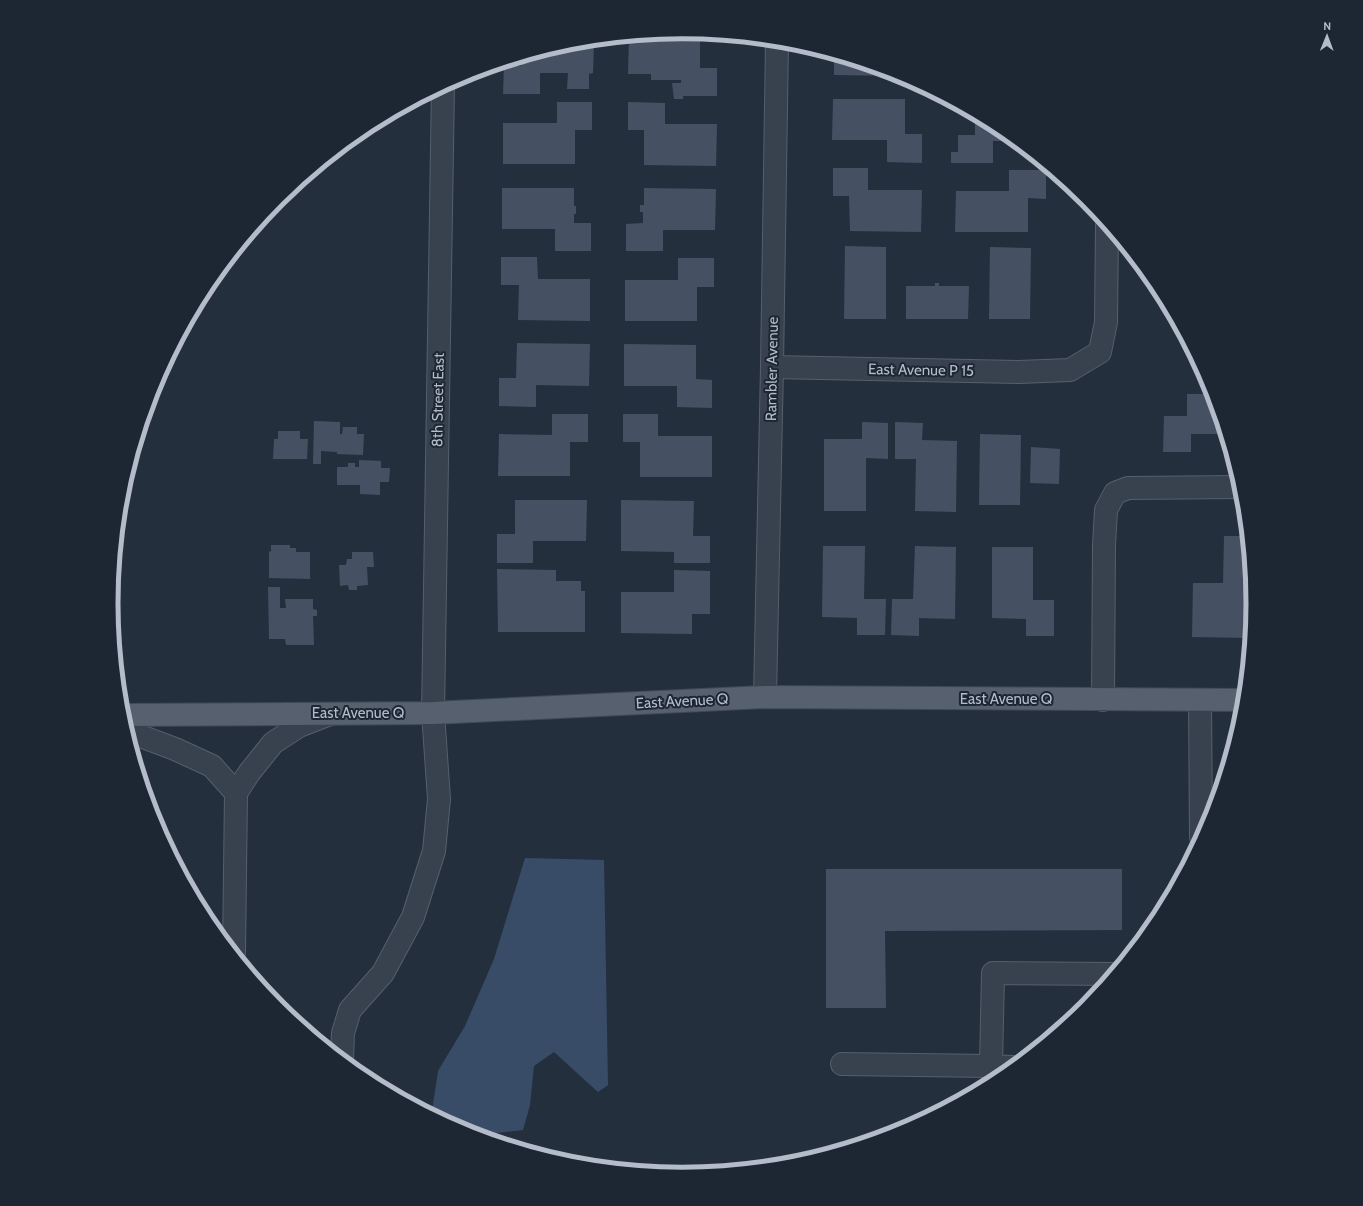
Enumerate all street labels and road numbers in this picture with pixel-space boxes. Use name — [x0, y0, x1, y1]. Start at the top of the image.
street label: Rambler Avenue — [762, 316, 782, 421]
street label: 8th Street East — [428, 353, 448, 447]
street label: East Avenue P 15 — [868, 360, 974, 380]
street label: East Avenue Q — [635, 690, 729, 712]
street label: East Avenue Q — [960, 690, 1052, 708]
street label: East Avenue Q — [312, 704, 404, 722]

